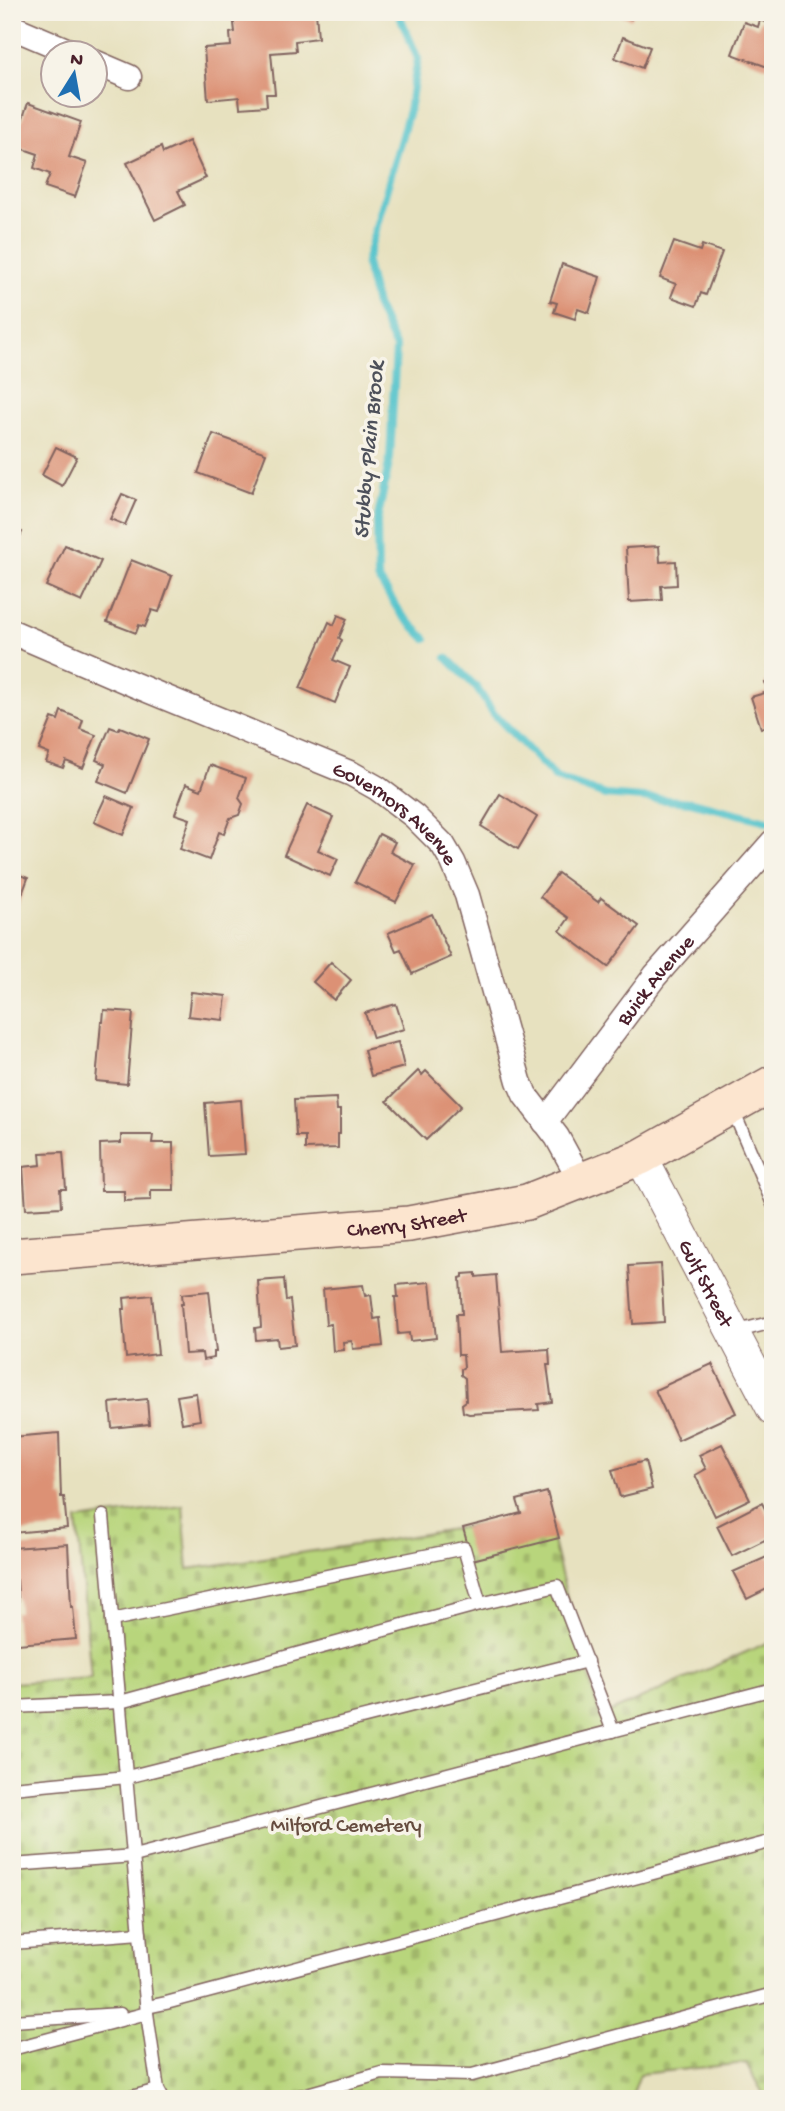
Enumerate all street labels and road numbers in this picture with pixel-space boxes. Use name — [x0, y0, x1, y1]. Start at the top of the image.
street label: Governors Avenue — [328, 758, 462, 872]
street label: Buick Avenue — [612, 930, 702, 1033]
street label: Cherry Street — [346, 1204, 471, 1245]
street label: Gulf Street — [671, 1236, 738, 1335]

